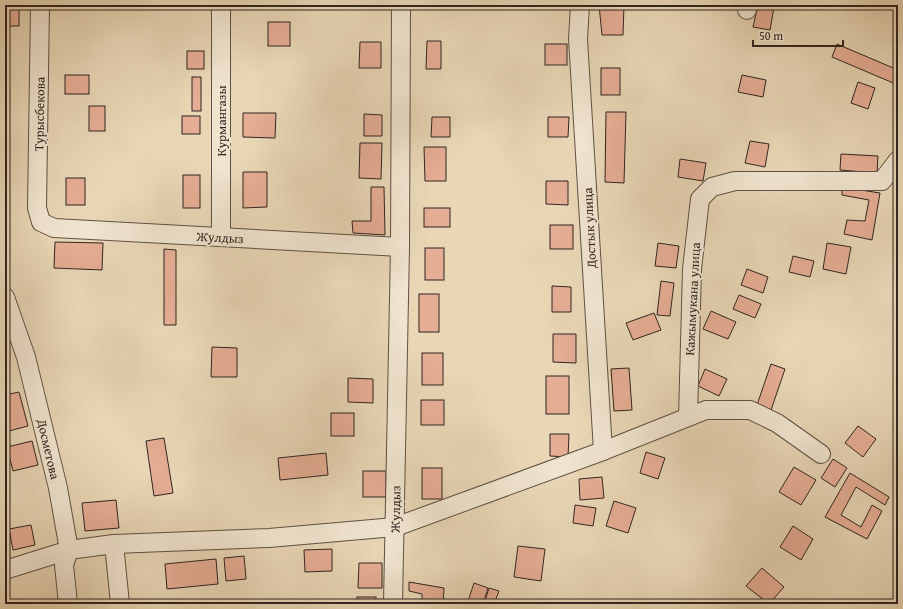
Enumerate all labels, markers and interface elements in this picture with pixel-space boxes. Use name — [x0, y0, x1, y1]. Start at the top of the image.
scale bar — [753, 22, 843, 48]
text: 50 m — [759, 27, 783, 44]
street label: Турысбекова — [29, 76, 50, 151]
street label: Курмангазы — [212, 85, 231, 157]
street label: Достык улица — [578, 186, 601, 270]
street label: Жулдыз — [195, 227, 244, 248]
street label: Кажымукана улица — [680, 241, 705, 356]
street label: Досметова — [32, 416, 65, 482]
street label: Жулдыз — [386, 485, 405, 534]

